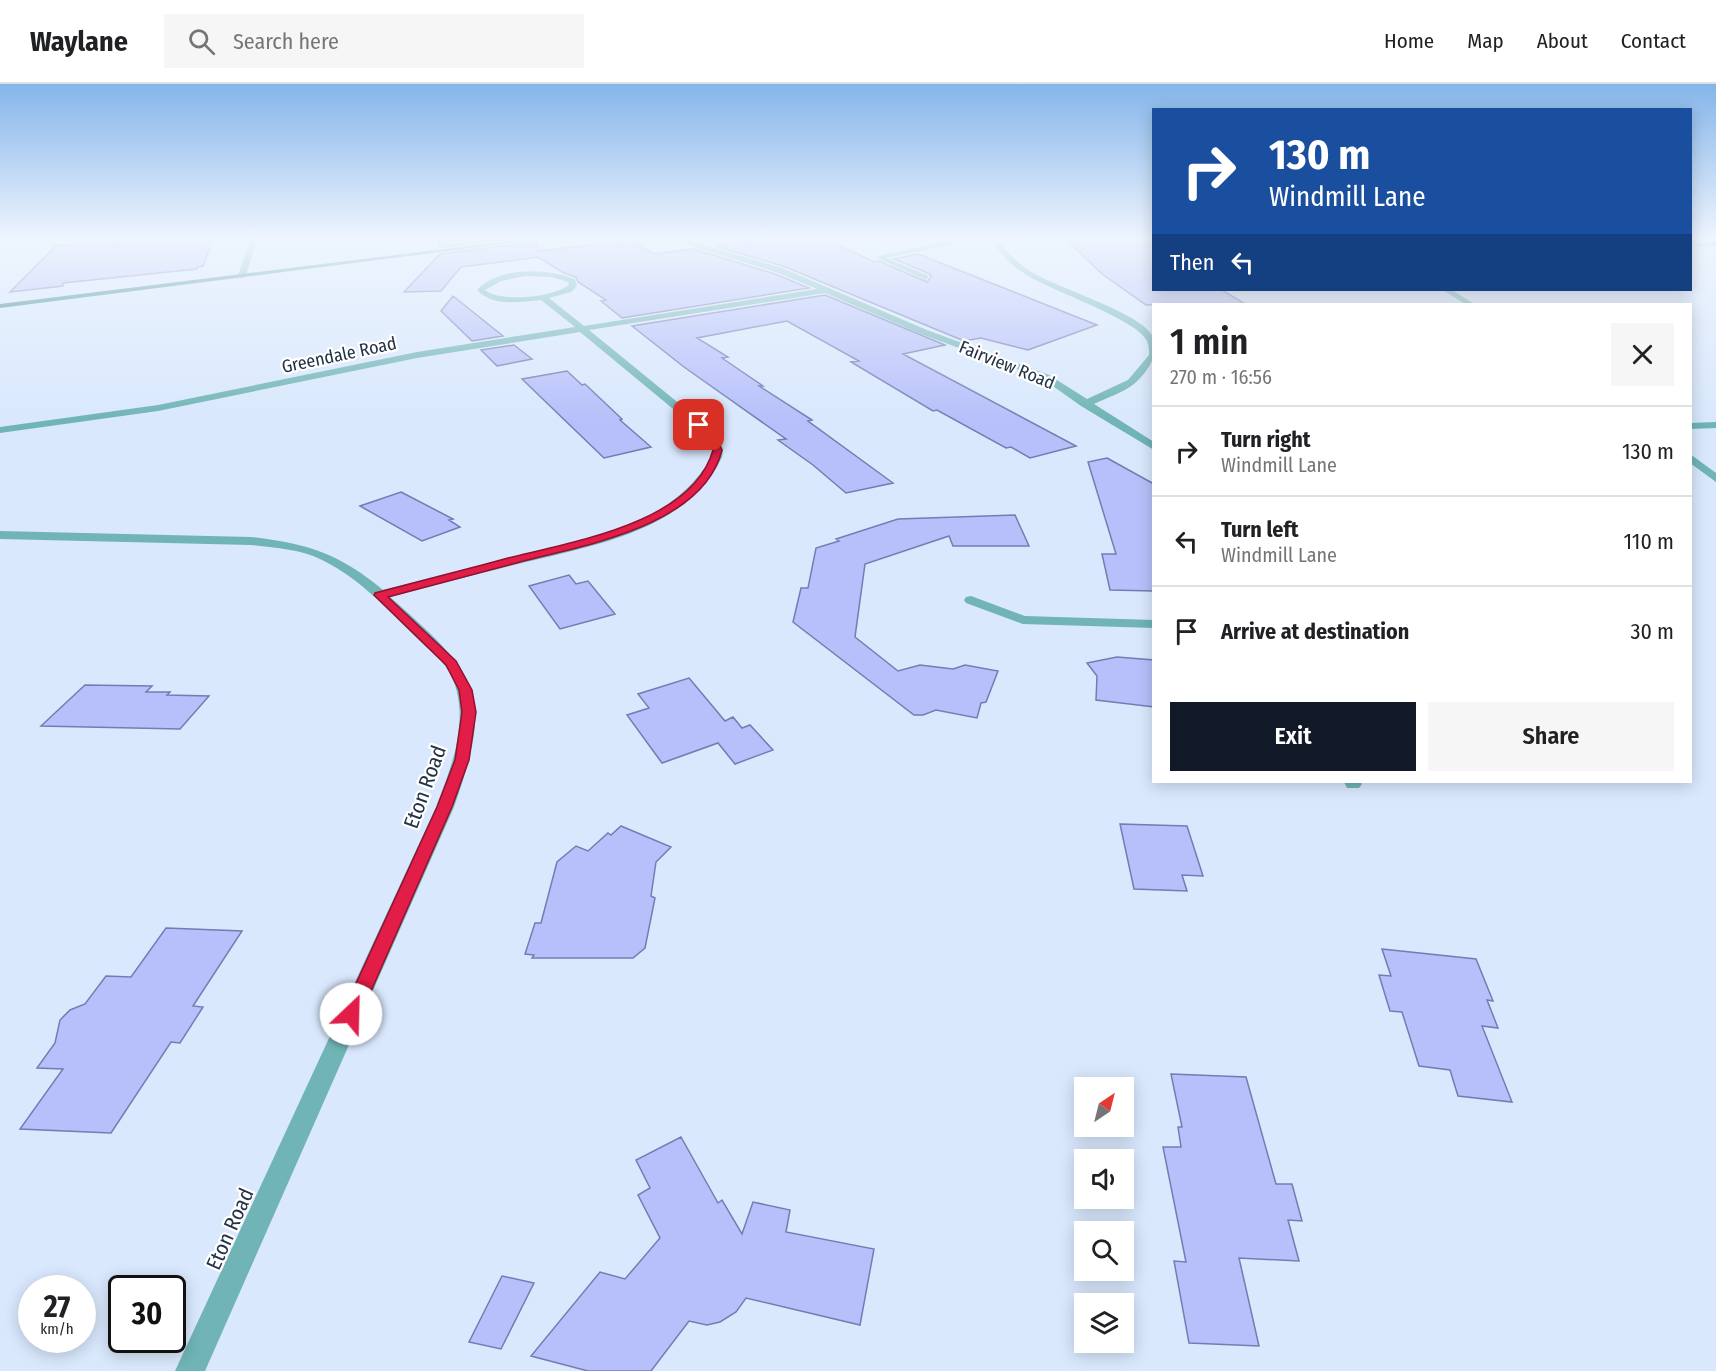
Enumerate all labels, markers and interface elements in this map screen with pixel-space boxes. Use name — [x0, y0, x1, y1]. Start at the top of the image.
search box — [164, 14, 584, 68]
text: Waylane — [30, 25, 128, 58]
icon: search — [185, 25, 218, 58]
text: Search here — [233, 28, 339, 55]
text: Home — [1384, 28, 1434, 54]
text: Map — [1467, 28, 1504, 54]
text: About — [1537, 28, 1588, 54]
text: Contact — [1621, 28, 1686, 54]
text: 130 m — [1269, 130, 1370, 180]
icon: right — [1170, 132, 1248, 210]
text: Windmill Lane — [1269, 181, 1425, 213]
icon: left — [1226, 246, 1259, 279]
text: Then — [1170, 249, 1214, 276]
text: 1 min — [1170, 320, 1248, 364]
button: close — [1611, 323, 1674, 386]
street label: Greendale Road — [280, 332, 398, 378]
street label: Fairview Road — [956, 336, 1058, 394]
text: 270 m · 16:56 — [1170, 365, 1272, 389]
pin — [673, 399, 724, 450]
icon: arrive — [682, 408, 715, 441]
text: Turn right — [1221, 426, 1310, 453]
icon: right — [1170, 435, 1203, 468]
text: 130 m — [1622, 438, 1674, 465]
text: Windmill Lane — [1221, 453, 1337, 477]
text: Turn left — [1221, 516, 1299, 543]
icon: left — [1170, 525, 1203, 558]
text: 110 m — [1624, 528, 1674, 555]
text: Windmill Lane — [1221, 543, 1337, 567]
icon: arrive — [1170, 615, 1203, 648]
text: Arrive at destination — [1221, 618, 1409, 645]
text: 30 m — [1631, 618, 1674, 645]
button: Exit — [1170, 702, 1416, 771]
button: Share — [1428, 702, 1674, 771]
street label: Eton Road — [398, 742, 452, 832]
position arrow — [319, 982, 383, 1046]
north arrow — [1074, 1077, 1134, 1137]
map controls — [1074, 1077, 1134, 1353]
button: sound — [1074, 1149, 1134, 1209]
street label: Eton Road — [200, 1184, 260, 1274]
button: search — [1074, 1221, 1134, 1281]
speed limit sign: 30 — [108, 1275, 186, 1353]
text: 27 — [44, 1289, 70, 1325]
button: layers — [1074, 1293, 1134, 1353]
text: km/h — [40, 1320, 74, 1338]

